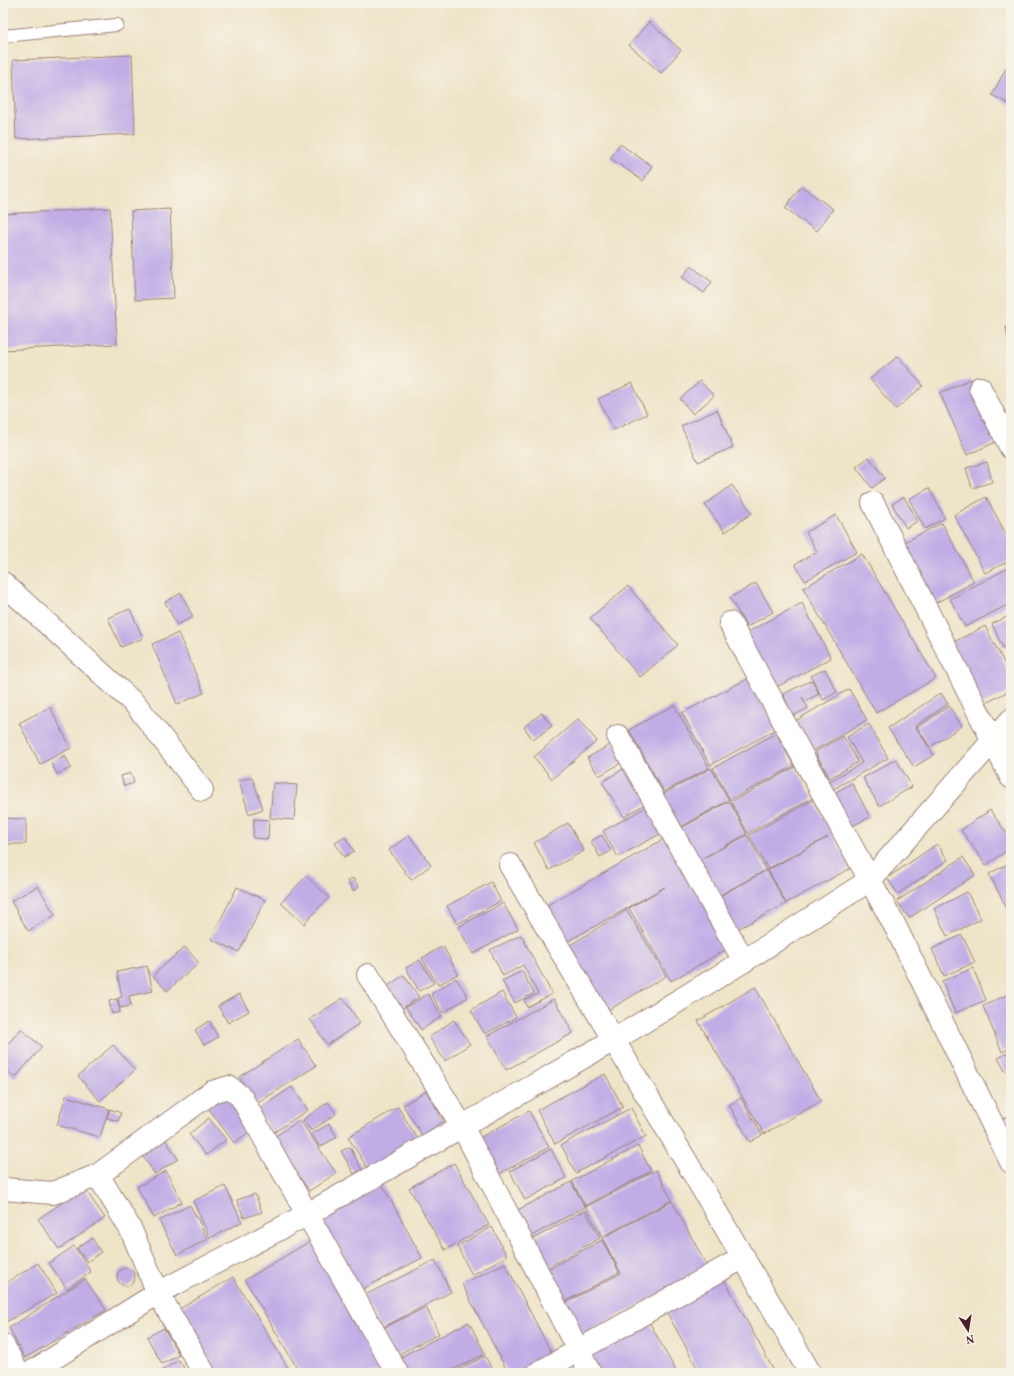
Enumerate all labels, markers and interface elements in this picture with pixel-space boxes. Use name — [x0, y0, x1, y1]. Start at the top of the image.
north arrow — [948, 1310, 988, 1350]
text: N — [964, 1330, 975, 1346]

